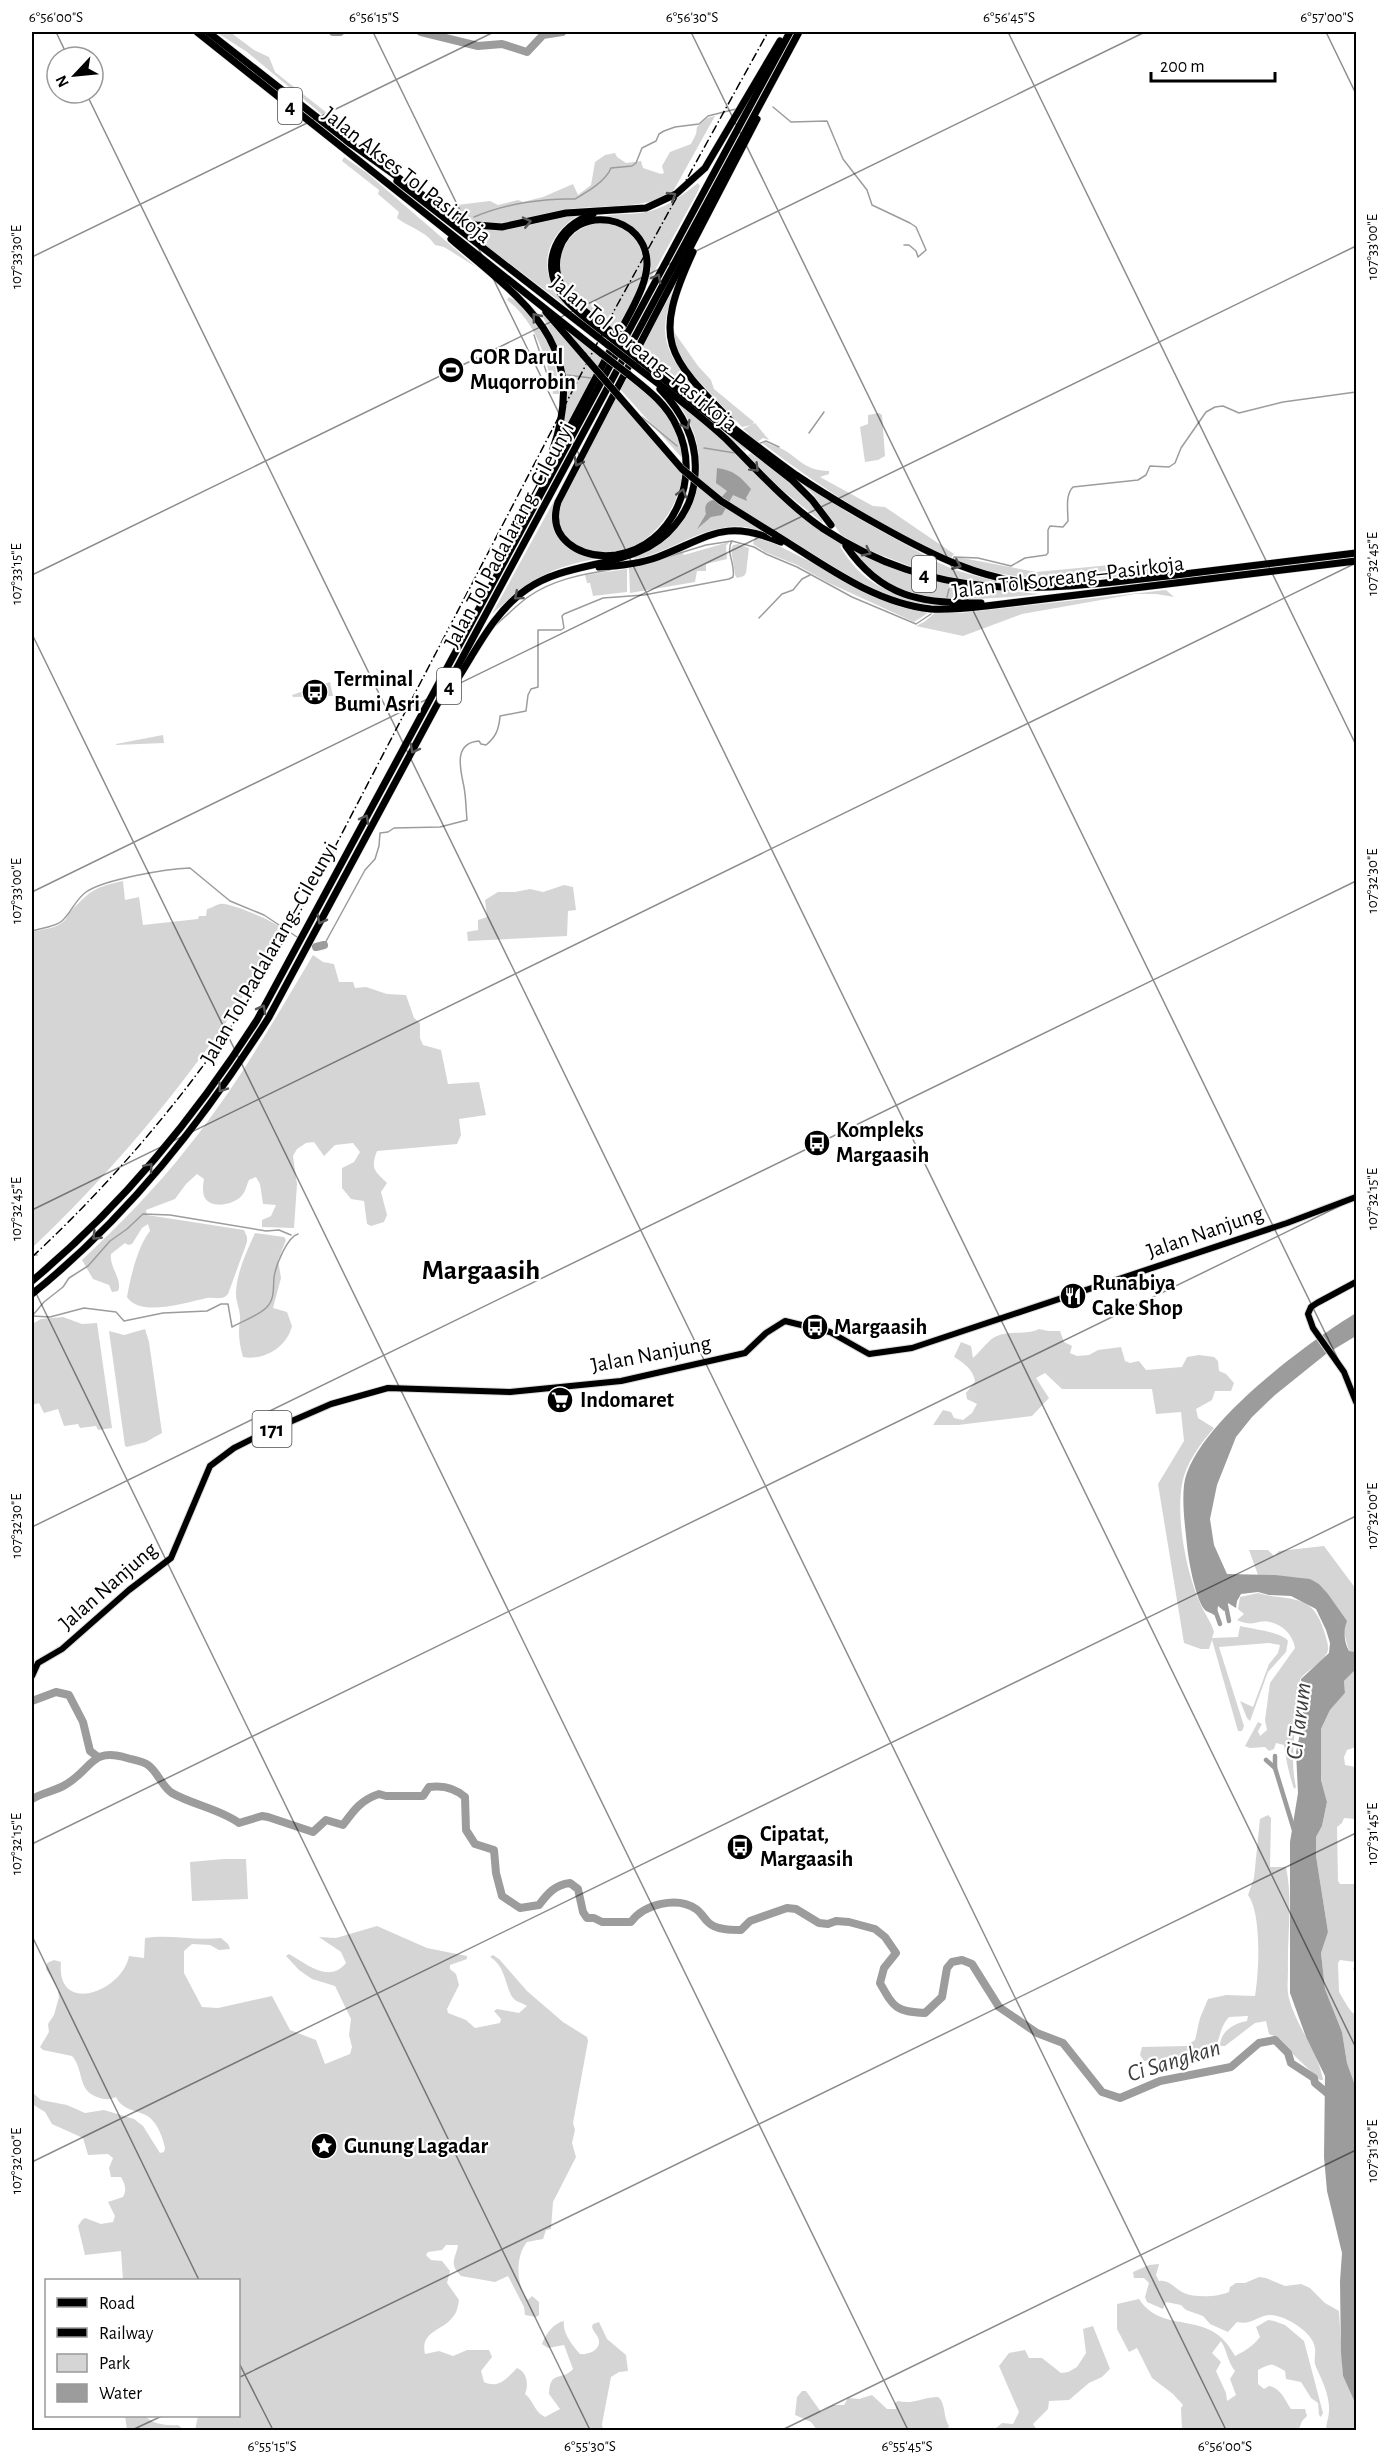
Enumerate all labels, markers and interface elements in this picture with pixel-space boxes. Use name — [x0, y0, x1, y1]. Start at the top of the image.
text: 6°56'00"S — [29, 10, 83, 25]
text: 6°56'15"S — [349, 10, 399, 25]
text: 6°56'30"S — [666, 10, 718, 25]
text: 6°56'45"S — [983, 10, 1035, 25]
text: 6°57'00"S — [1300, 10, 1354, 25]
north arrow — [45, 45, 105, 105]
scale bar — [1151, 45, 1276, 83]
text: 200 m — [1160, 58, 1205, 76]
text: N — [53, 73, 72, 90]
road number: 4 — [278, 88, 302, 124]
street label: Jalan Akses Tol Pasirkoja — [319, 103, 495, 247]
one-way arrow — [666, 192, 676, 204]
text: 107°33'00"E — [1365, 214, 1380, 280]
one-way arrow — [521, 216, 531, 229]
text: 107°33'30"E — [9, 225, 24, 289]
street label: Jalan Tol Soreang–Pasirkoja — [546, 271, 742, 435]
one-way arrow — [650, 274, 661, 284]
one-way arrow — [533, 312, 544, 323]
place label: GOR Darul Muqorrobin — [470, 346, 576, 393]
sports icon: GOR Darul Muqorrobin — [436, 355, 466, 385]
street label: Jalan Tol Padalarang–Cileunyi — [440, 418, 578, 652]
one-way arrow — [678, 418, 690, 429]
one-way arrow — [574, 456, 585, 466]
one-way arrow — [747, 461, 758, 472]
one-way arrow — [675, 488, 687, 499]
text: 107°32'45"E — [1365, 532, 1380, 596]
text: 107°33'15"E — [9, 543, 24, 605]
one-way arrow — [860, 545, 871, 557]
street label: Jalan Tol Soreang–Pasirkoja — [951, 552, 1185, 602]
road number: 4 — [912, 556, 936, 592]
one-way arrow — [951, 558, 962, 570]
one-way arrow — [514, 588, 525, 599]
place label: Terminal Bumi Asri — [334, 668, 420, 715]
road number: 4 — [437, 668, 461, 704]
bus stop icon: Terminal Bumi Asri — [300, 677, 330, 707]
one-way arrow — [410, 743, 421, 753]
one-way arrow — [358, 815, 369, 826]
street label: Jalan Tol Padalarang–Cileunyi — [196, 838, 342, 1068]
text: 107°32'30"E — [1365, 849, 1380, 913]
text: 107°33'00"E — [9, 858, 24, 924]
one-way arrow — [316, 914, 328, 925]
one-way arrow — [255, 1005, 266, 1016]
one-way arrow — [218, 1082, 229, 1093]
place label: Kompleks Margaasih — [836, 1119, 929, 1166]
bus stop icon: Kompleks Margaasih — [802, 1128, 832, 1158]
one-way arrow — [142, 1163, 153, 1174]
text: 107°32'15"E — [1365, 1168, 1380, 1230]
text: 107°32'45"E — [9, 1177, 24, 1241]
street label: Jalan Nanjung — [1144, 1202, 1266, 1262]
one-way arrow — [92, 1229, 103, 1240]
district label: Margaasih — [422, 1257, 540, 1285]
place label: Runabiya Cake Shop — [1092, 1272, 1183, 1319]
restaurant icon: Runabiya Cake Shop — [1058, 1281, 1088, 1311]
bus stop icon: Margaasih — [800, 1312, 830, 1342]
place label: Margaasih — [834, 1316, 927, 1338]
street label: Jalan Nanjung — [589, 1332, 713, 1376]
supermarket icon: Indomaret — [545, 1385, 575, 1415]
place label: Indomaret — [580, 1389, 675, 1411]
road number: 171 — [252, 1411, 292, 1447]
text: 107°32'00"E — [1365, 1483, 1380, 1549]
text: 107°32'30"E — [9, 1494, 24, 1558]
street label: Jalan Nanjung — [55, 1538, 161, 1634]
water label: Ci Tarum — [1282, 1681, 1316, 1761]
text: 107°31'45"E — [1365, 1803, 1380, 1865]
text: 107°32'15"E — [9, 1813, 24, 1875]
place label: Cipatat, Margaasih — [760, 1823, 853, 1870]
bus stop icon: Cipatat, Margaasih — [725, 1832, 755, 1862]
water label: Ci Sangkan — [1125, 2035, 1223, 2087]
text: 107°31'30"E — [1365, 2119, 1380, 2183]
text: 107°32'00"E — [9, 2128, 24, 2194]
place icon: Gunung Lagadar — [309, 2131, 339, 2161]
place label: Gunung Lagadar — [344, 2135, 489, 2157]
legend — [45, 2279, 240, 2417]
text: Road — [99, 2295, 135, 2313]
text: Railway — [99, 2325, 154, 2343]
text: Park — [99, 2355, 131, 2373]
text: Water — [99, 2385, 142, 2403]
text: 6°55'15"S — [247, 2439, 297, 2454]
text: 6°55'30"S — [564, 2439, 616, 2454]
text: 6°55'45"S — [881, 2439, 933, 2454]
text: 6°56'00"S — [1198, 2439, 1252, 2454]

